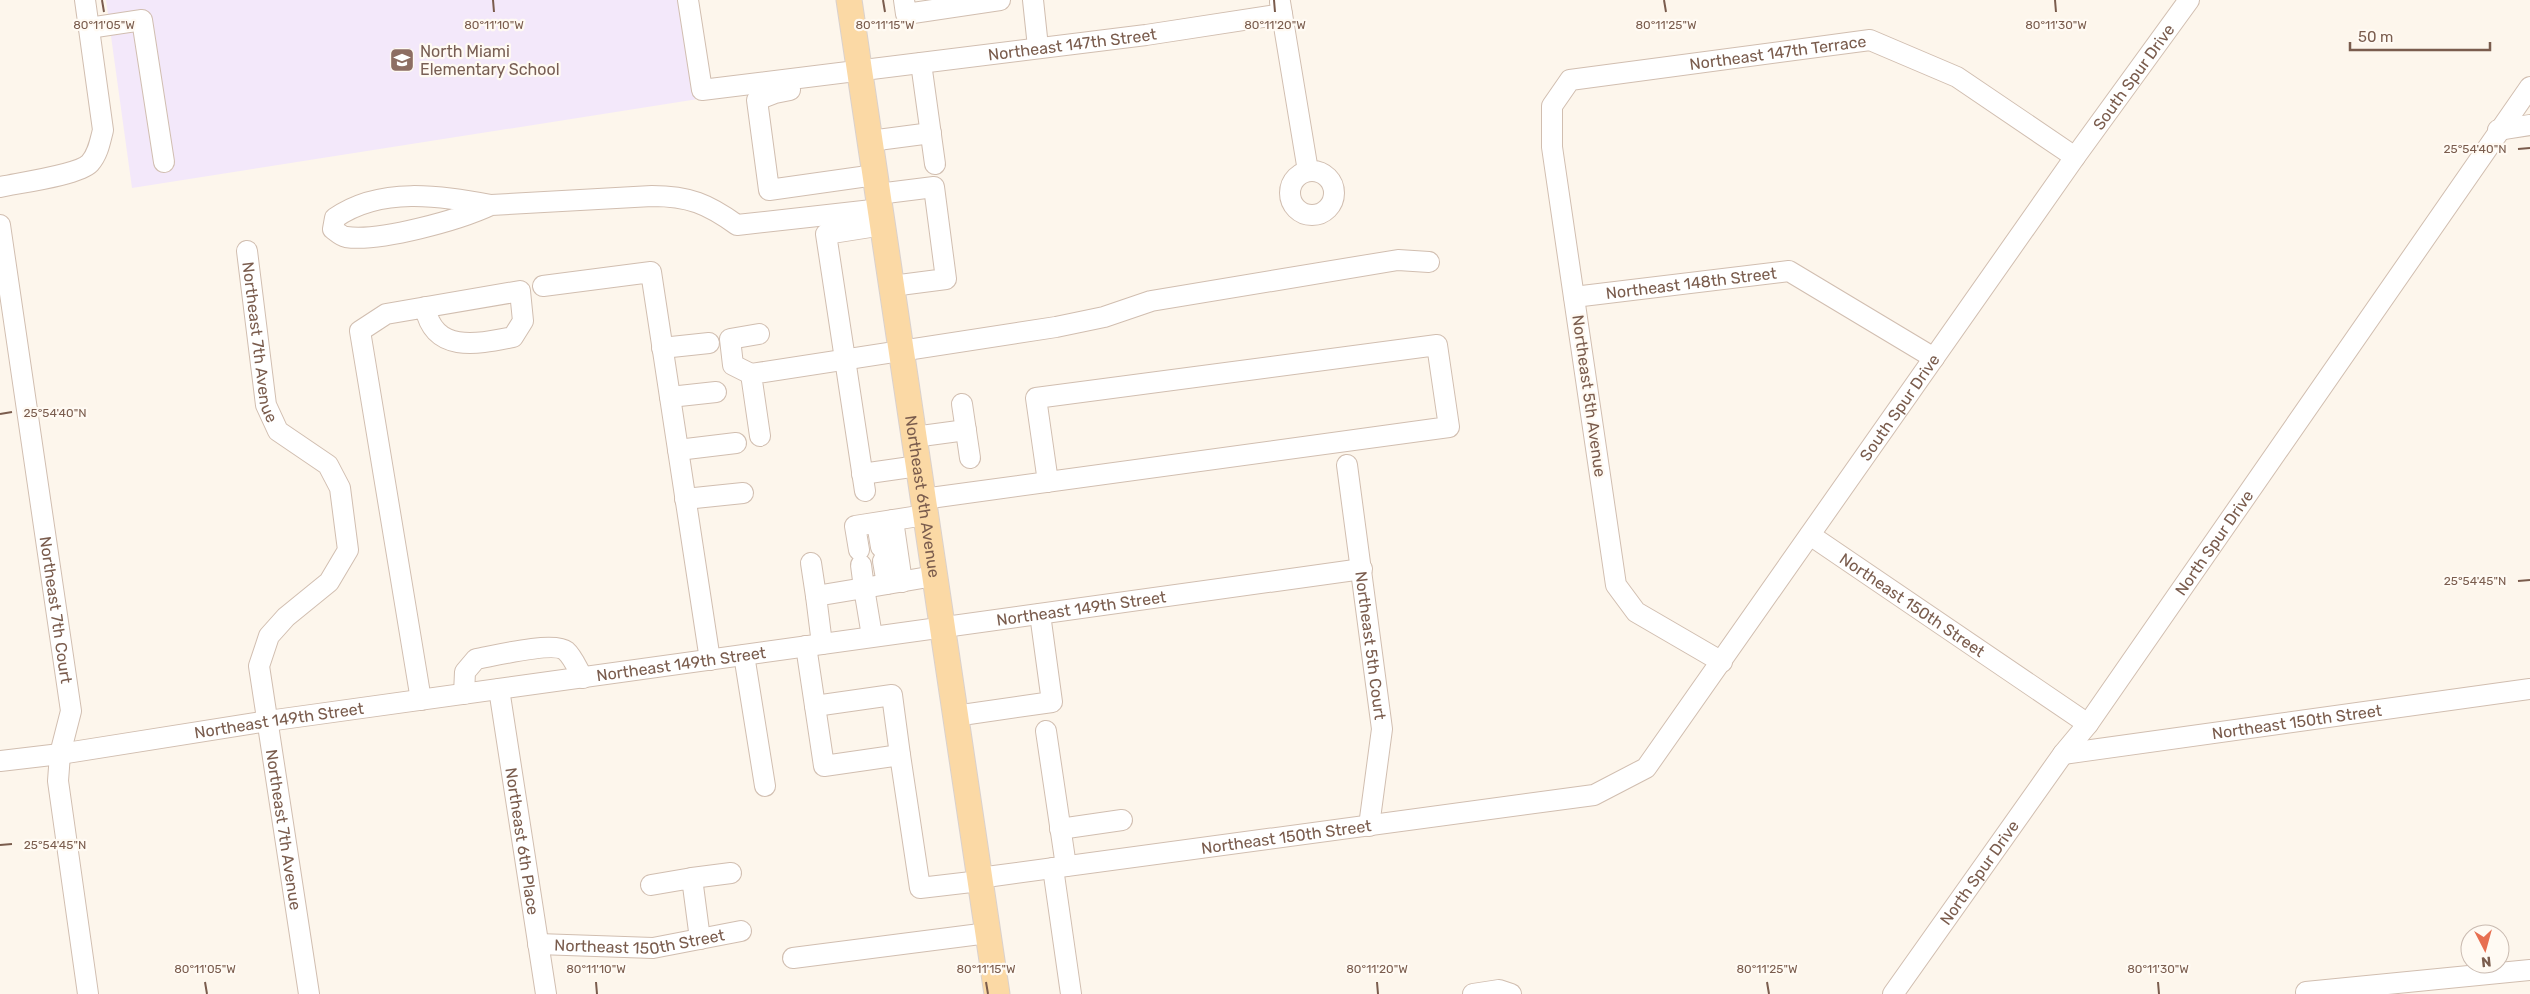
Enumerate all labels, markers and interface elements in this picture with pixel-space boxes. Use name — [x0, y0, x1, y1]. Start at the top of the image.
text: 80°11'05"W — [73, 18, 135, 32]
text: 80°11'10"W — [464, 18, 524, 32]
text: 80°11'15"W — [855, 18, 915, 32]
text: 80°11'20"W — [1244, 18, 1306, 32]
text: 80°11'25"W — [1635, 18, 1697, 32]
text: 80°11'30"W — [2025, 18, 2087, 32]
street label: South Spur Drive — [2089, 20, 2178, 133]
scale bar — [2350, 20, 2490, 52]
street label: Northeast 147th Street — [987, 24, 1158, 64]
text: 50 m — [2358, 28, 2393, 46]
street label: Northeast 147th Terrace — [1688, 31, 1867, 73]
place label: North Miami Elementary School — [420, 42, 560, 79]
school or university icon: North Miami Elementary School — [389, 47, 415, 73]
text: 25°54'40"N — [2443, 142, 2507, 156]
street label: Northeast 7th Avenue — [239, 261, 282, 425]
street label: Northeast 148th Street — [1605, 263, 1778, 303]
street label: Northeast 5th Avenue — [1568, 314, 1610, 478]
street label: South Spur Drive — [1855, 350, 1943, 464]
text: 25°54'40"N — [23, 406, 87, 420]
street label: Northeast 6th Avenue — [901, 414, 944, 579]
street label: North Spur Drive — [2171, 486, 2257, 599]
street label: Northeast 7th Court — [36, 535, 76, 685]
street label: Northeast 150th Street — [1836, 549, 1989, 661]
street label: Northeast 5th Court — [1352, 570, 1390, 721]
text: 25°54'45"N — [2444, 574, 2506, 588]
street label: Northeast 149th Street — [995, 587, 1167, 629]
street label: Northeast 149th Street — [595, 642, 767, 685]
street label: Northeast 149th Street — [193, 698, 365, 742]
street label: Northeast 150th Street — [2211, 700, 2383, 743]
street label: Northeast 7th Avenue — [262, 748, 306, 911]
street label: Northeast 6th Place — [502, 766, 543, 916]
street label: Northeast 150th Street — [1200, 816, 1372, 857]
street label: North Spur Drive — [1936, 816, 2023, 928]
text: 25°54'45"N — [24, 838, 86, 852]
north arrow — [2460, 924, 2510, 974]
street label: Northeast 150th Street — [554, 925, 726, 958]
text: N — [2480, 952, 2492, 970]
text: 80°11'05"W — [174, 962, 236, 976]
text: 80°11'10"W — [566, 962, 626, 976]
text: 80°11'15"W — [956, 962, 1016, 976]
text: 80°11'20"W — [1346, 962, 1408, 976]
text: 80°11'25"W — [1736, 962, 1798, 976]
text: 80°11'30"W — [2127, 962, 2189, 976]

